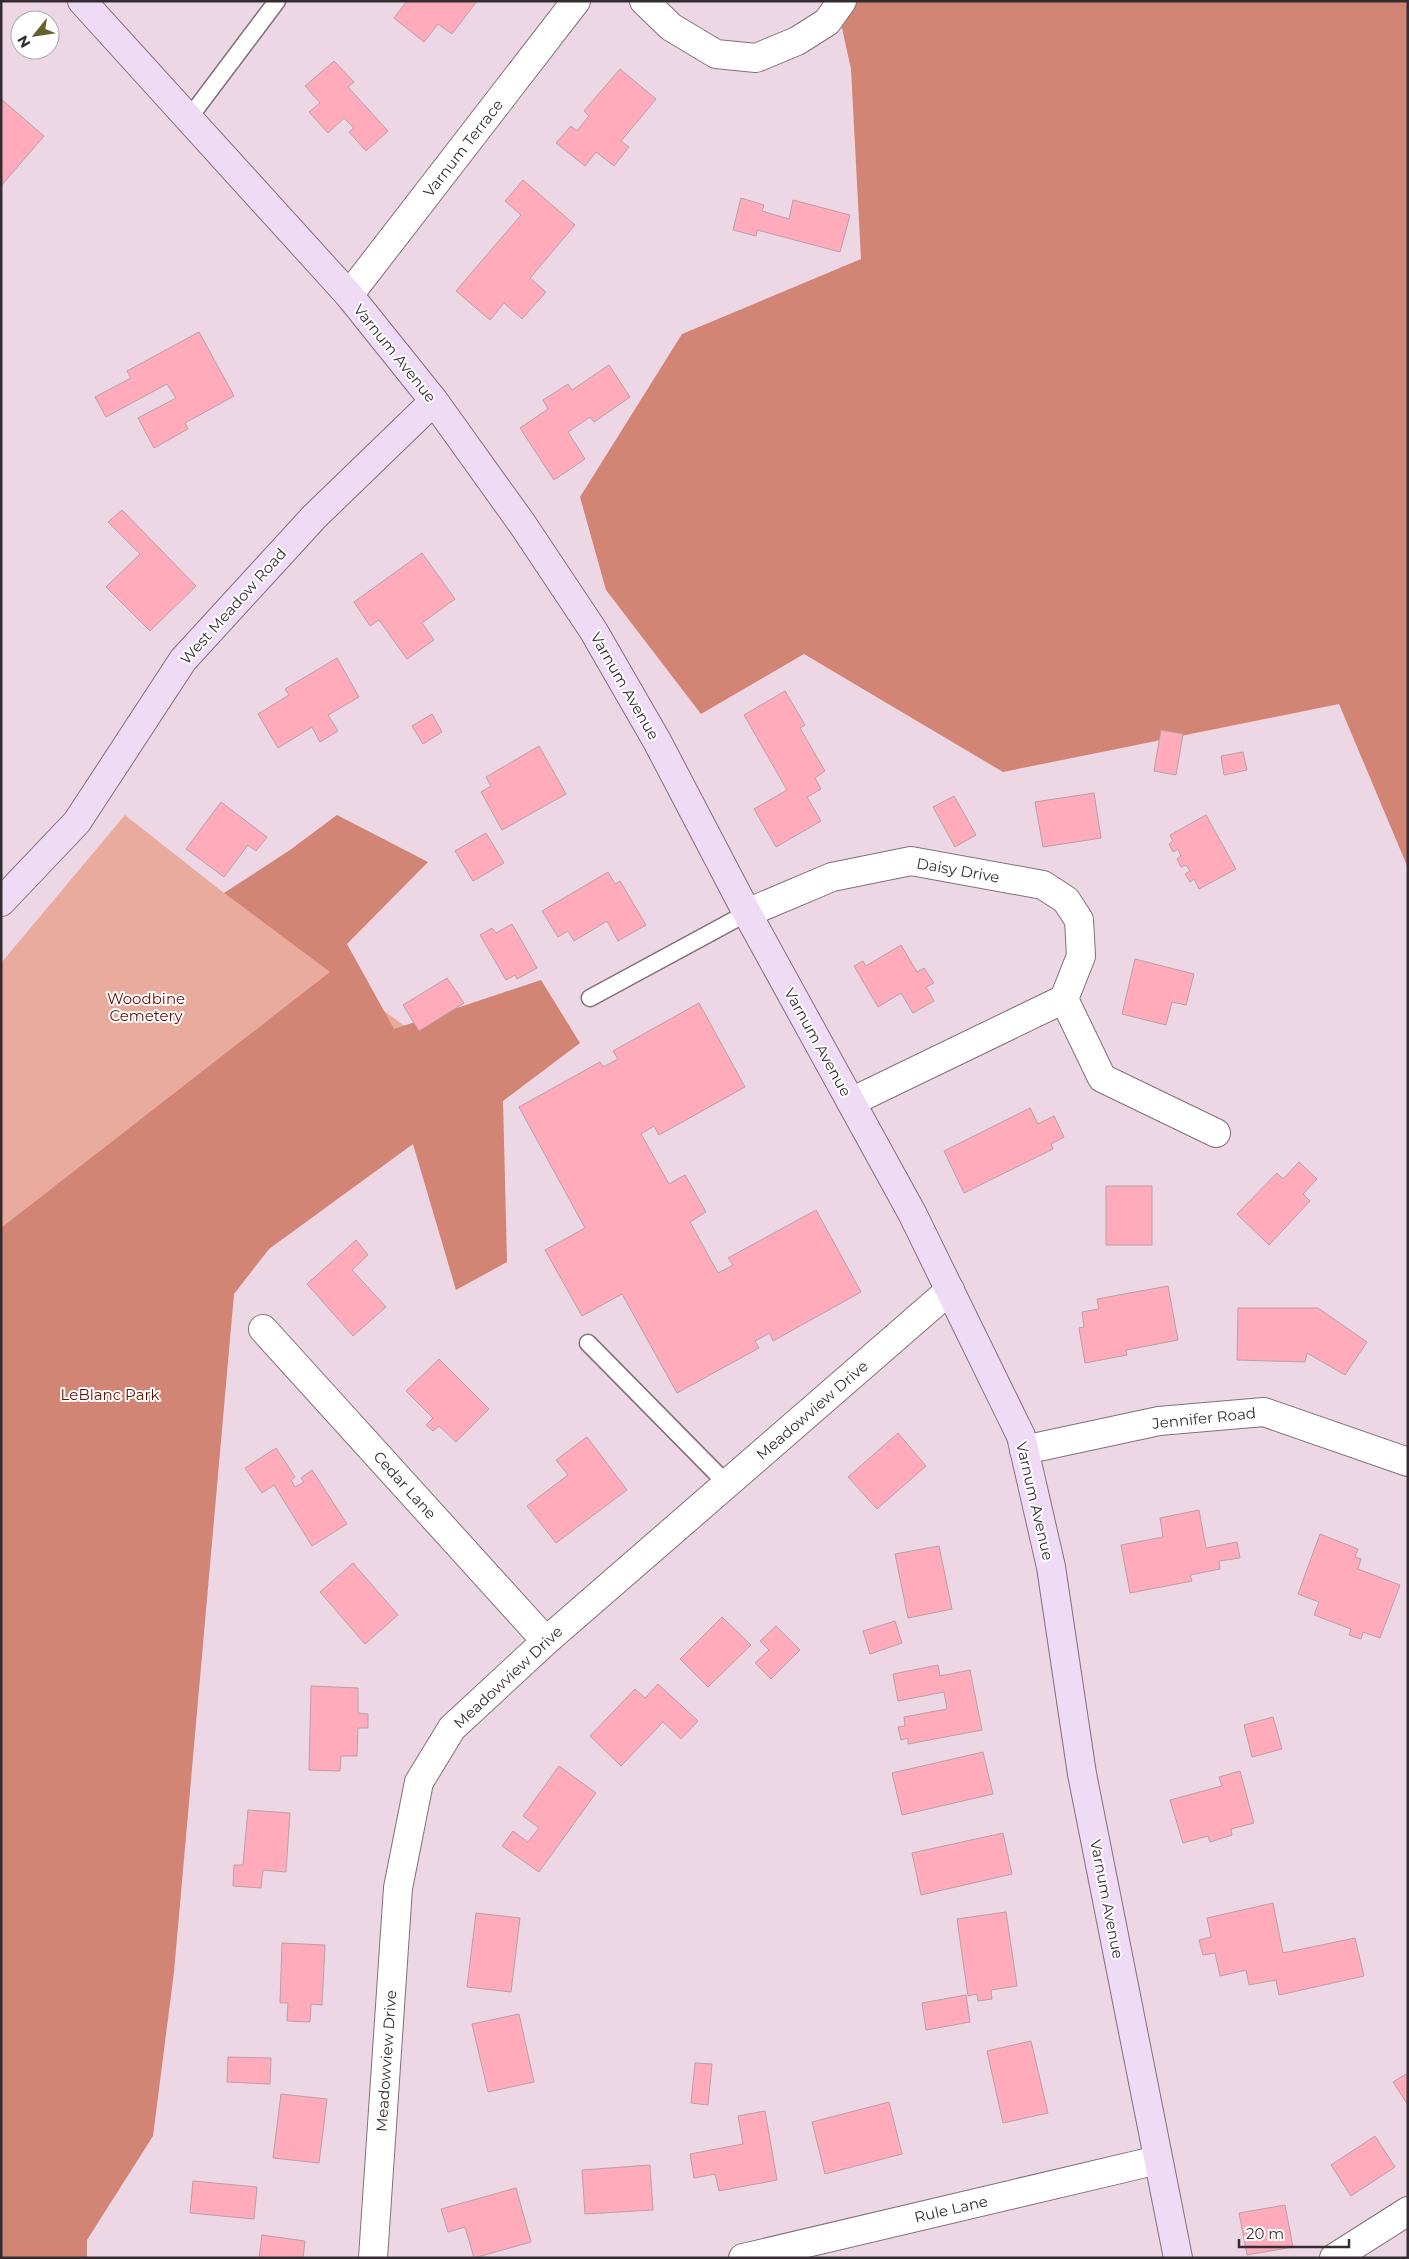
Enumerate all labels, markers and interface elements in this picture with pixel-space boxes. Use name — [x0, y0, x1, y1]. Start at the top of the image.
north arrow — [10, 10, 60, 60]
text: N — [13, 32, 34, 51]
street label: Varnum Terrace — [419, 95, 507, 201]
street label: Varnum Avenue — [350, 300, 440, 406]
street label: West Meadow Road — [176, 544, 290, 668]
street label: Varnum Avenue — [587, 629, 663, 743]
street label: Daisy Drive — [915, 853, 1001, 887]
street label: Varnum Avenue — [780, 984, 856, 1100]
park label: Woodbine Cemetery — [107, 989, 185, 1025]
street label: Meadowview Drive — [752, 1356, 872, 1464]
park label: LeBlanc Park — [61, 1385, 159, 1404]
street label: Jennifer Road — [1150, 1403, 1257, 1433]
street label: Varnum Avenue — [1012, 1440, 1058, 1562]
street label: Cedar Lane — [369, 1447, 441, 1523]
street label: Meadowview Drive — [450, 1622, 566, 1732]
street label: Varnum Avenue — [1086, 1838, 1128, 1960]
street label: Meadowview Drive — [372, 1990, 400, 2132]
street label: Rule Lane — [912, 2191, 990, 2227]
scale bar — [1239, 2216, 1349, 2248]
text: 20 m — [1246, 2224, 1284, 2243]

